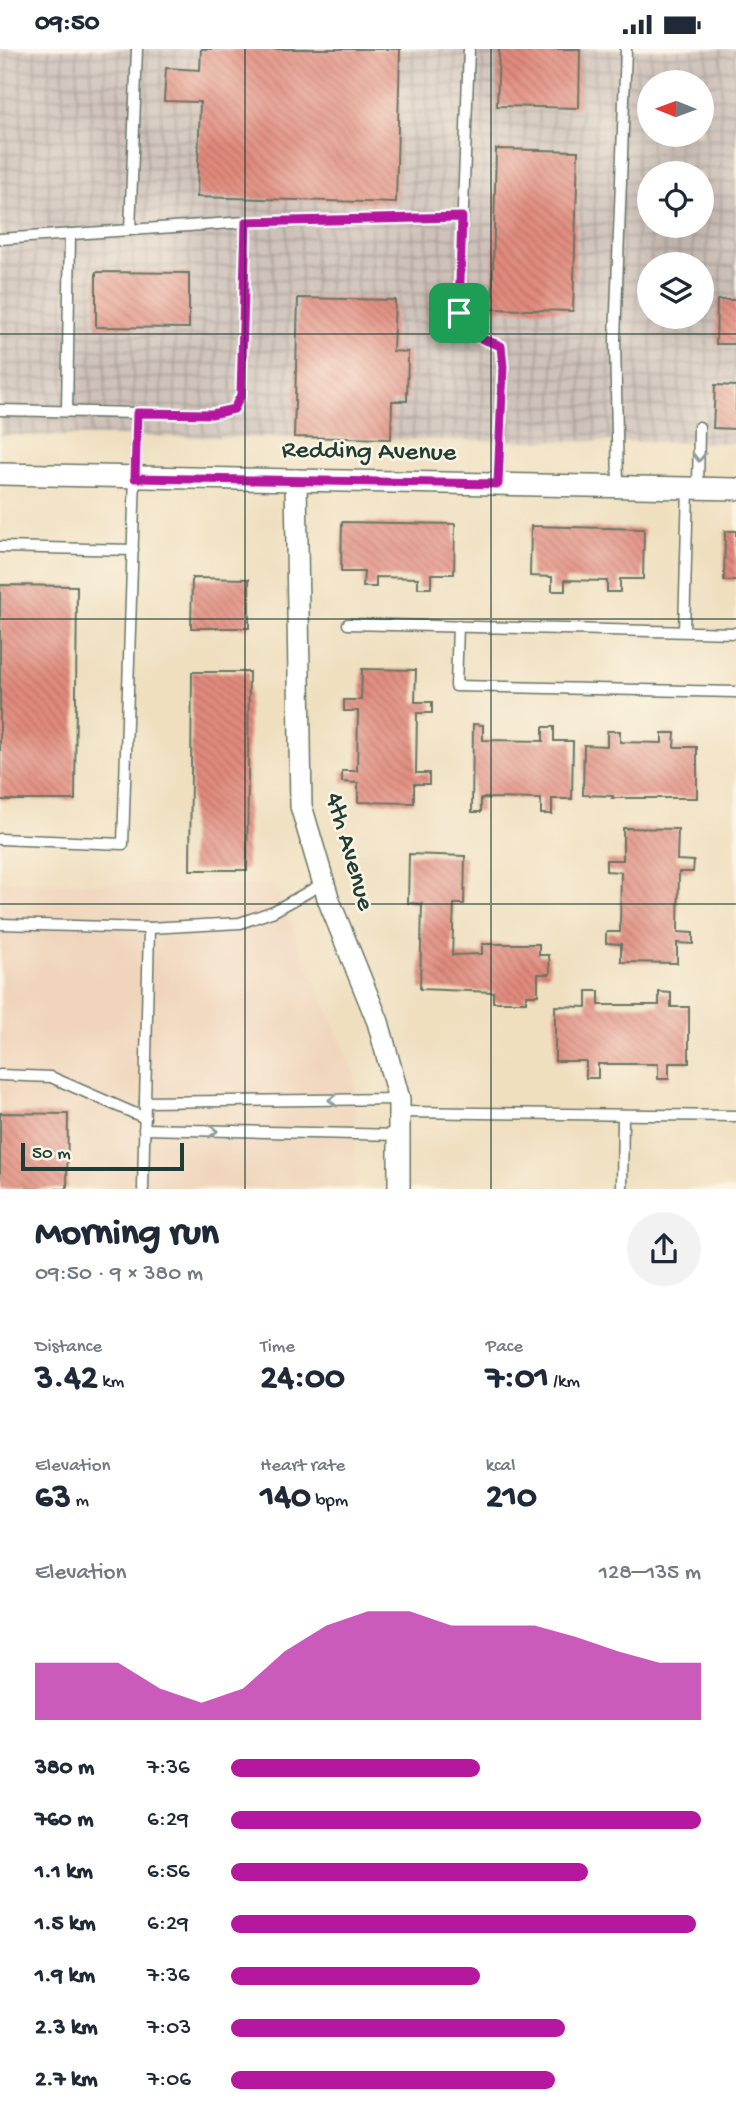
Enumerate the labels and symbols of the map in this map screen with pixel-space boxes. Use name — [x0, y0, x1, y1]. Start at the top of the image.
north arrow — [637, 70, 714, 147]
pin — [429, 283, 489, 343]
street label: Redding Avenue — [281, 436, 457, 470]
one-way arrow — [691, 452, 706, 463]
street label: 4th Avenue — [316, 789, 380, 915]
one-way arrow — [327, 1092, 338, 1108]
one-way arrow — [207, 1123, 218, 1138]
scale bar — [21, 1139, 184, 1171]

